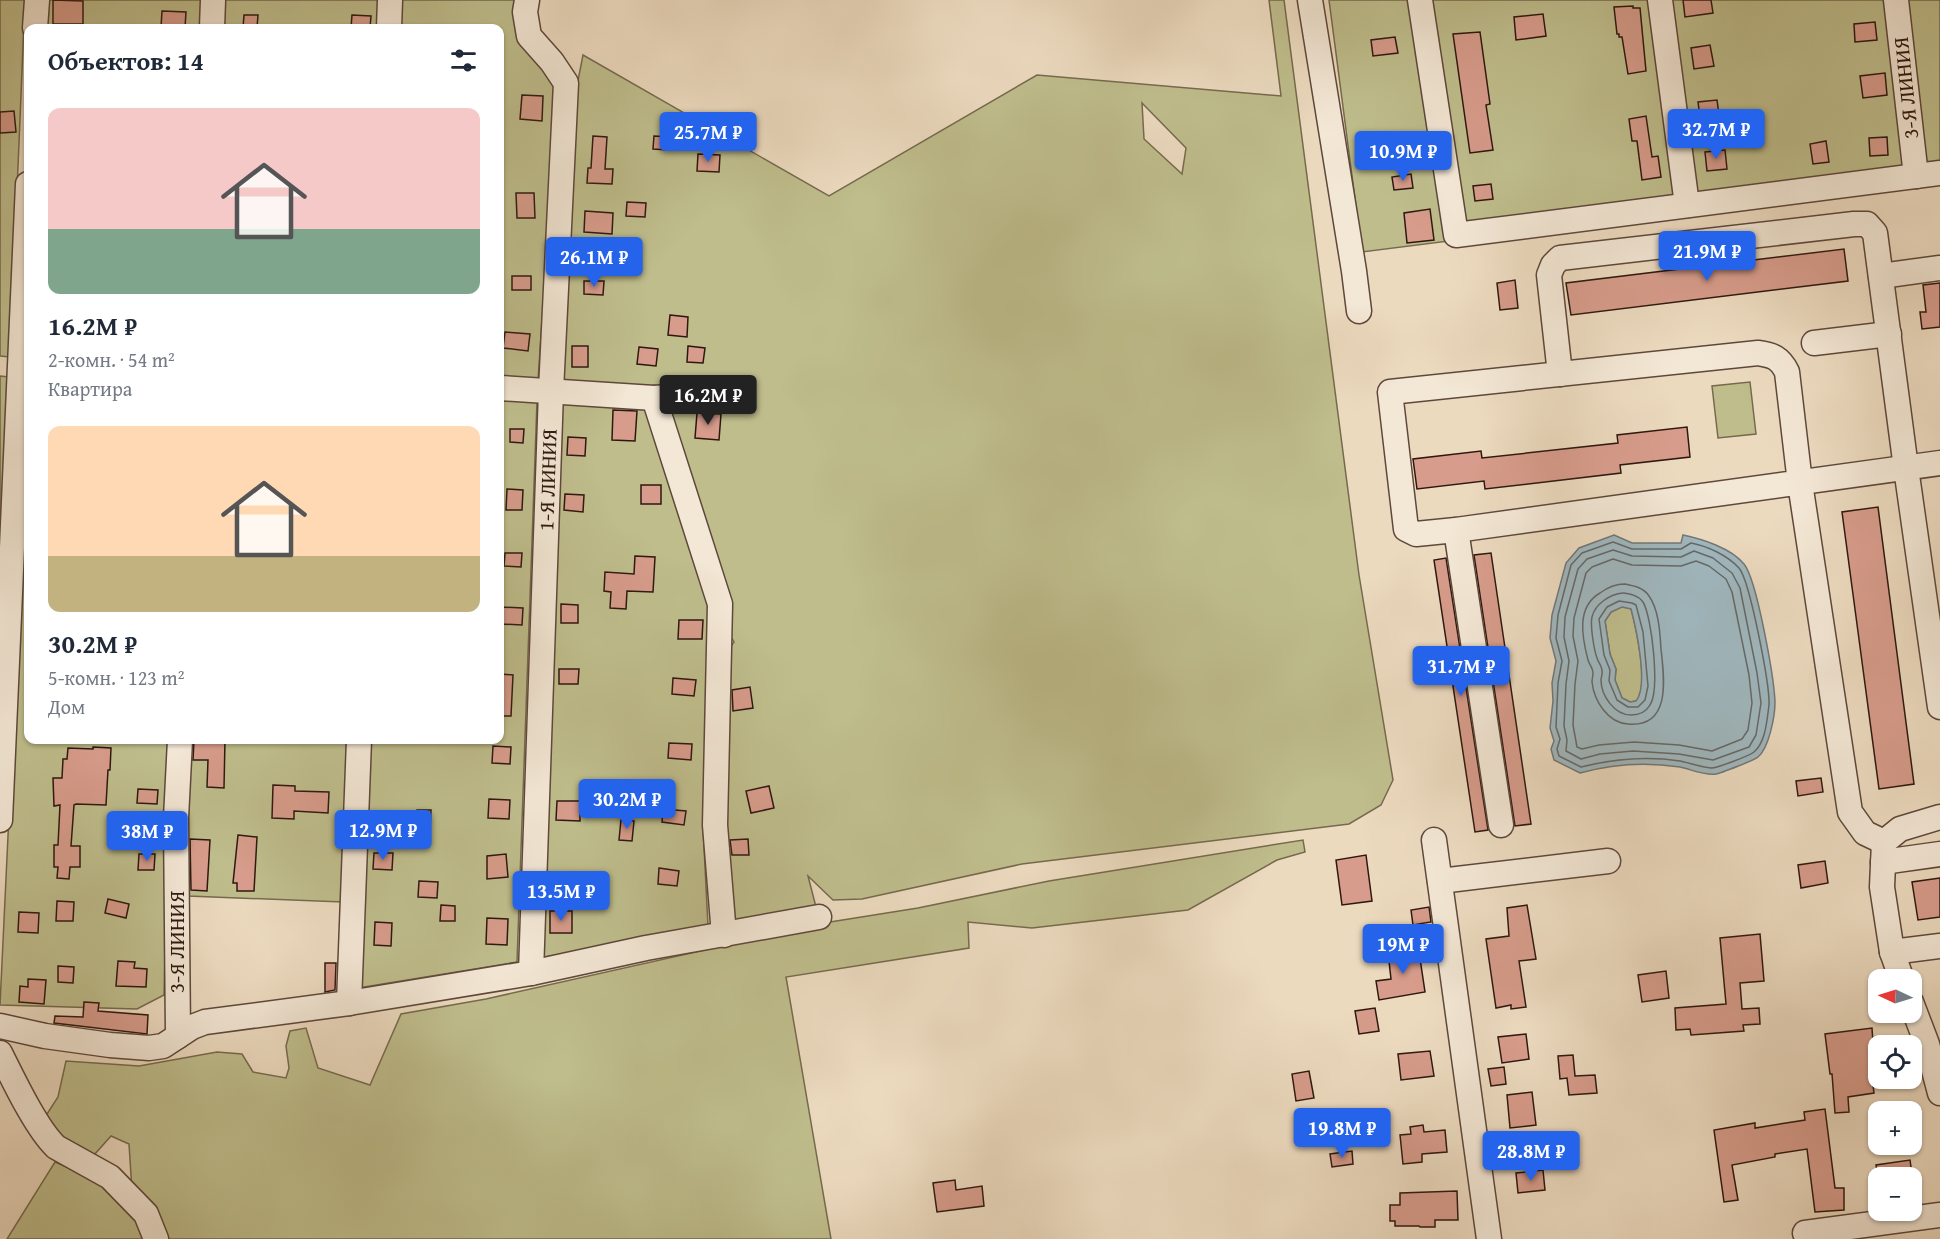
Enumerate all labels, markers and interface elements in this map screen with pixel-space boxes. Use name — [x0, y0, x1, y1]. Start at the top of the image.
street label: 3-Я ЛИНИЯ — [1885, 36, 1926, 140]
text: Объектов: 14 — [48, 41, 204, 80]
icon: filters — [447, 44, 480, 77]
pin: 32.7M ₽ — [1661, 109, 1771, 160]
pin: 25.7M ₽ — [653, 112, 763, 163]
text: 32.7M ₽ — [1682, 114, 1750, 143]
text: 25.7M ₽ — [674, 117, 742, 146]
pin: 10.9M ₽ — [1348, 131, 1458, 182]
text: 10.9M ₽ — [1369, 136, 1437, 165]
icon: home — [210, 147, 318, 255]
pin: 21.9M ₽ — [1652, 231, 1762, 282]
text: 21.9M ₽ — [1673, 236, 1741, 265]
pin: 26.1M ₽ — [539, 237, 649, 288]
text: 26.1M ₽ — [560, 242, 628, 271]
text: 16.2M ₽ — [48, 306, 137, 345]
text: 2-комн. · 54 m² — [48, 345, 175, 374]
text: Квартира — [48, 374, 132, 403]
pin: 16.2M ₽ — [653, 375, 763, 426]
text: 16.2M ₽ — [674, 380, 742, 409]
street label: 1-Я ЛИНИЯ — [530, 428, 565, 532]
icon: home — [210, 465, 318, 573]
text: 30.2M ₽ — [48, 624, 137, 663]
pin: 31.7M ₽ — [1406, 646, 1516, 697]
text: 31.7M ₽ — [1427, 651, 1495, 680]
text: 5-комн. · 123 m² — [48, 663, 184, 692]
text: Дом — [48, 692, 85, 721]
pin: 30.2M ₽ — [572, 779, 682, 830]
text: 30.2M ₽ — [593, 784, 661, 813]
pin: 12.9M ₽ — [328, 810, 438, 861]
pin: 38M ₽ — [105, 811, 189, 862]
text: 12.9M ₽ — [349, 815, 417, 844]
text: 38M ₽ — [121, 816, 173, 845]
pin: 13.5M ₽ — [506, 871, 616, 922]
text: 13.5M ₽ — [527, 876, 595, 905]
street label: 3-Я ЛИНИЯ — [161, 891, 192, 993]
pin: 19M ₽ — [1361, 924, 1445, 975]
text: 19M ₽ — [1377, 929, 1429, 958]
north arrow — [1868, 969, 1922, 1023]
map controls — [1868, 969, 1922, 1221]
button: locate — [1868, 1035, 1922, 1089]
button: + — [1868, 1101, 1922, 1155]
pin: 19.8M ₽ — [1287, 1108, 1397, 1159]
text: 19.8M ₽ — [1308, 1113, 1376, 1142]
pin: 28.8M ₽ — [1476, 1131, 1586, 1182]
text: 28.8M ₽ — [1497, 1136, 1565, 1165]
button: − — [1868, 1167, 1922, 1221]

